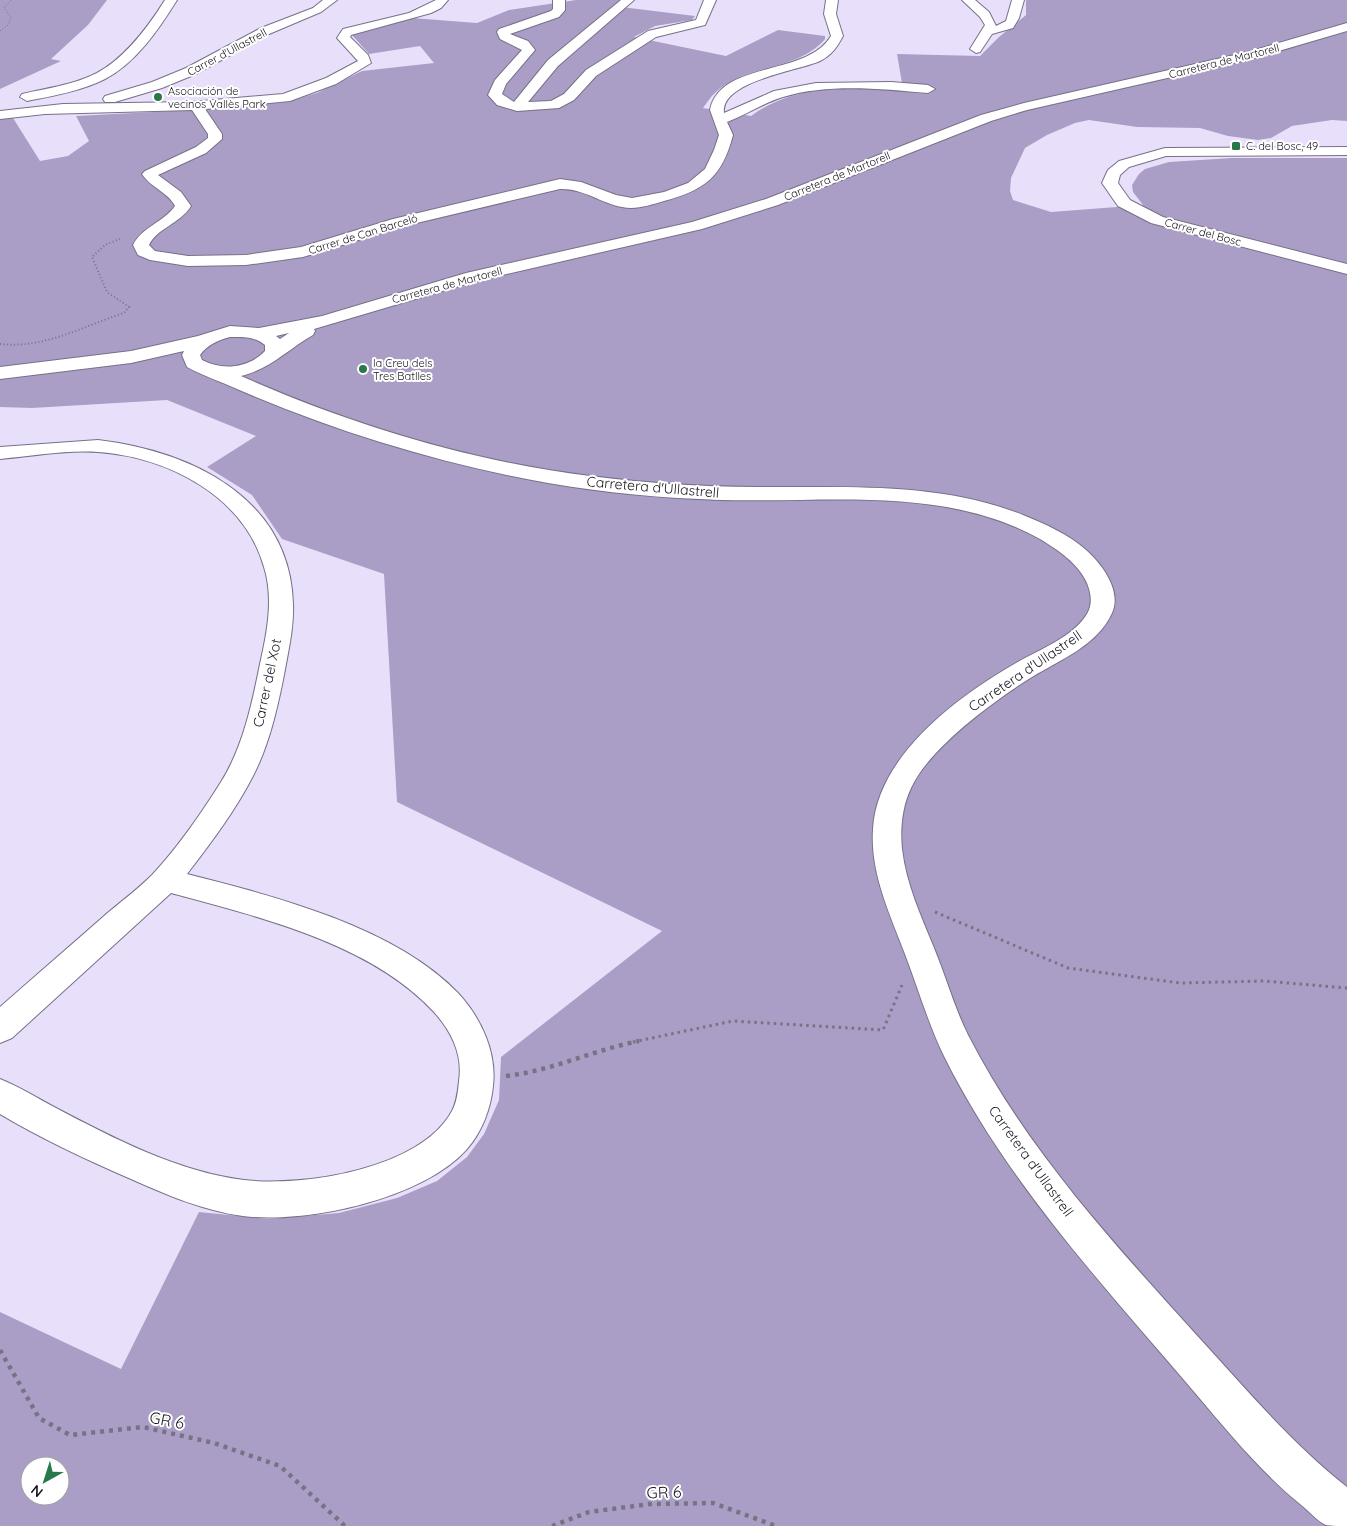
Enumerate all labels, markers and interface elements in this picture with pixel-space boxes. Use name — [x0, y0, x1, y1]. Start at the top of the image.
street label: Carrer d'Ullastrell — [185, 25, 269, 79]
street label: Carretera de Martorell — [1167, 40, 1281, 82]
place label: Asociación de vecinos Vallès Park — [168, 84, 266, 111]
marker: Asociación de vecinos Vallès Park — [152, 91, 164, 103]
place label: C. del Bosc, 49 — [1246, 139, 1318, 153]
marker: C. del Bosc, 49 — [1230, 140, 1242, 152]
street label: Carretera de Martorell — [782, 148, 892, 204]
street label: Carrer de Can Barceló — [307, 211, 420, 257]
street label: Carrer del Bosc — [1163, 215, 1243, 249]
street label: Carretera de Martorell — [390, 264, 504, 306]
place label: la Creu dels Tres Batlles — [373, 356, 432, 383]
marker: la Creu dels Tres Batlles — [357, 363, 369, 375]
street label: Carretera d'Ullastrell — [586, 472, 720, 502]
street label: Carretera d'Ullastrell — [965, 626, 1085, 716]
street label: Carrer del Xot — [249, 637, 285, 729]
street label: Carretera d'Ullastrell — [985, 1102, 1077, 1220]
street label: GR 6 — [148, 1407, 186, 1433]
north arrow — [20, 1456, 70, 1506]
text: N — [27, 1481, 46, 1501]
street label: GR 6 — [646, 1481, 682, 1503]

